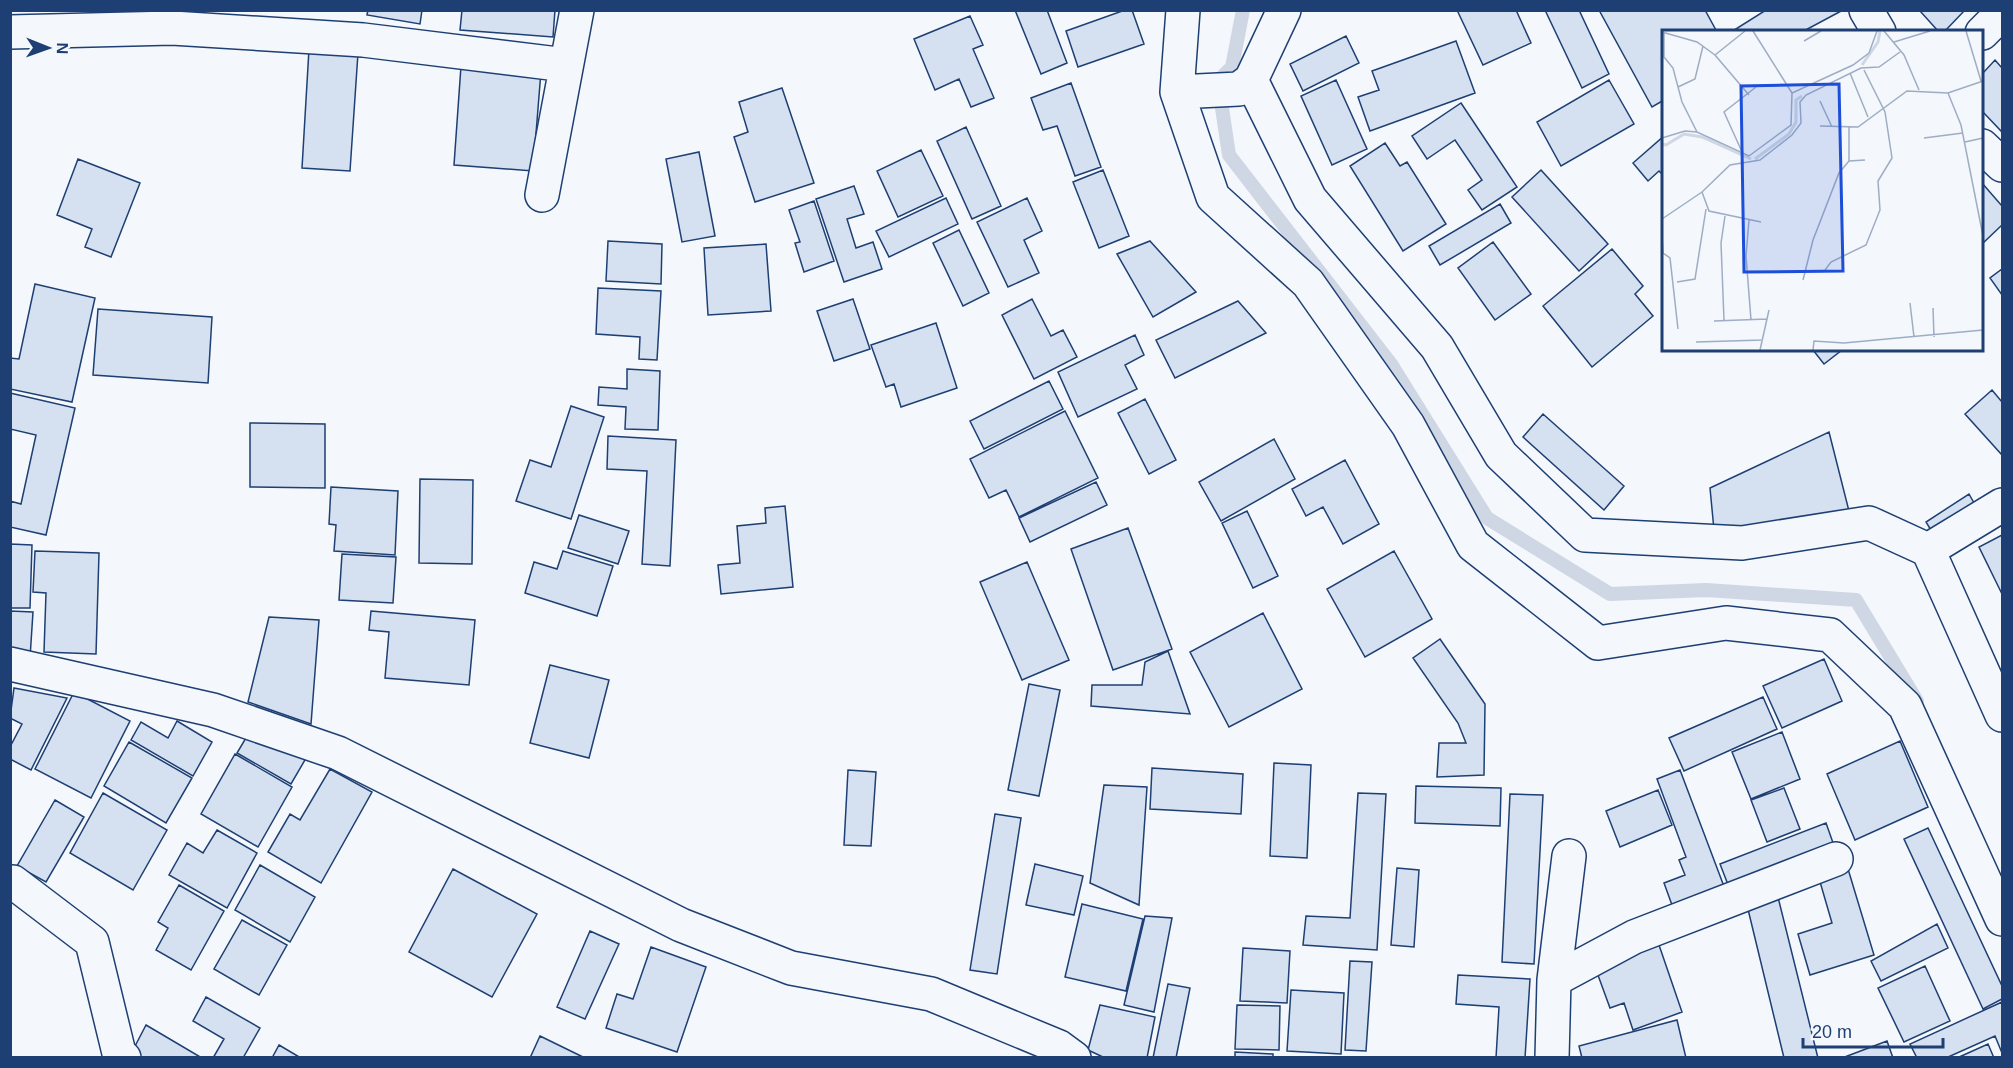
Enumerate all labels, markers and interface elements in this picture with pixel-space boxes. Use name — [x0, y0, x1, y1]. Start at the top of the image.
north arrow — [18, 18, 78, 78]
inset map — [1662, 30, 1983, 351]
text: N — [54, 42, 71, 54]
scale bar — [1803, 1011, 1942, 1049]
text: 20 m — [1812, 1022, 1852, 1042]

